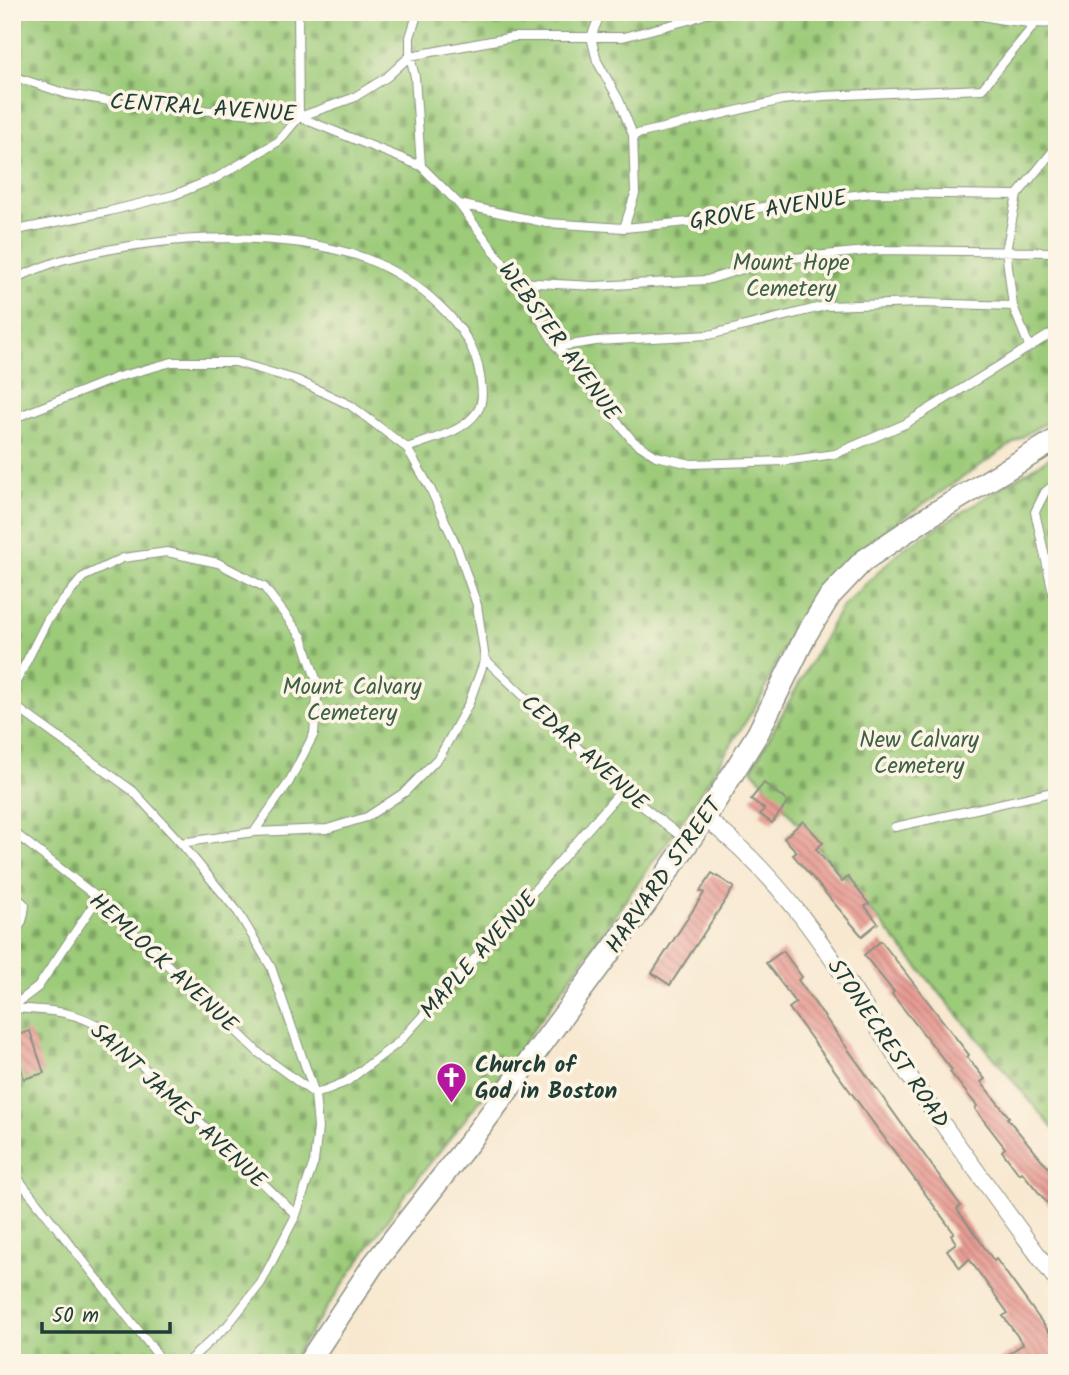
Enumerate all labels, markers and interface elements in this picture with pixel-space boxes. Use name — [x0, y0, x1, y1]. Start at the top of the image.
street label: CENTRAL AVENUE — [108, 85, 298, 134]
street label: GROVE AVENUE — [687, 181, 850, 241]
park label: Mount Hope Cemetery — [732, 246, 850, 308]
street label: WEBSTER AVENUE — [488, 255, 629, 430]
park label: Mount Calvary Cemetery — [282, 670, 422, 732]
street label: CEDAR AVENUE — [512, 686, 656, 821]
park label: New Calvary Cemetery — [859, 723, 979, 785]
street label: HARVARD STREET — [597, 789, 733, 962]
street label: MAPLE AVENUE — [412, 883, 548, 1028]
street label: HEMLOCK AVENUE — [80, 885, 246, 1043]
street label: STONECREST ROAD — [817, 952, 958, 1137]
street label: SAINT JAMES AVENUE — [81, 1015, 275, 1199]
place label: Church of God in Boston — [475, 1048, 617, 1110]
church icon: Church of God in Boston — [435, 1060, 469, 1104]
scale bar — [42, 1291, 170, 1335]
text: 50 m — [52, 1300, 99, 1333]

